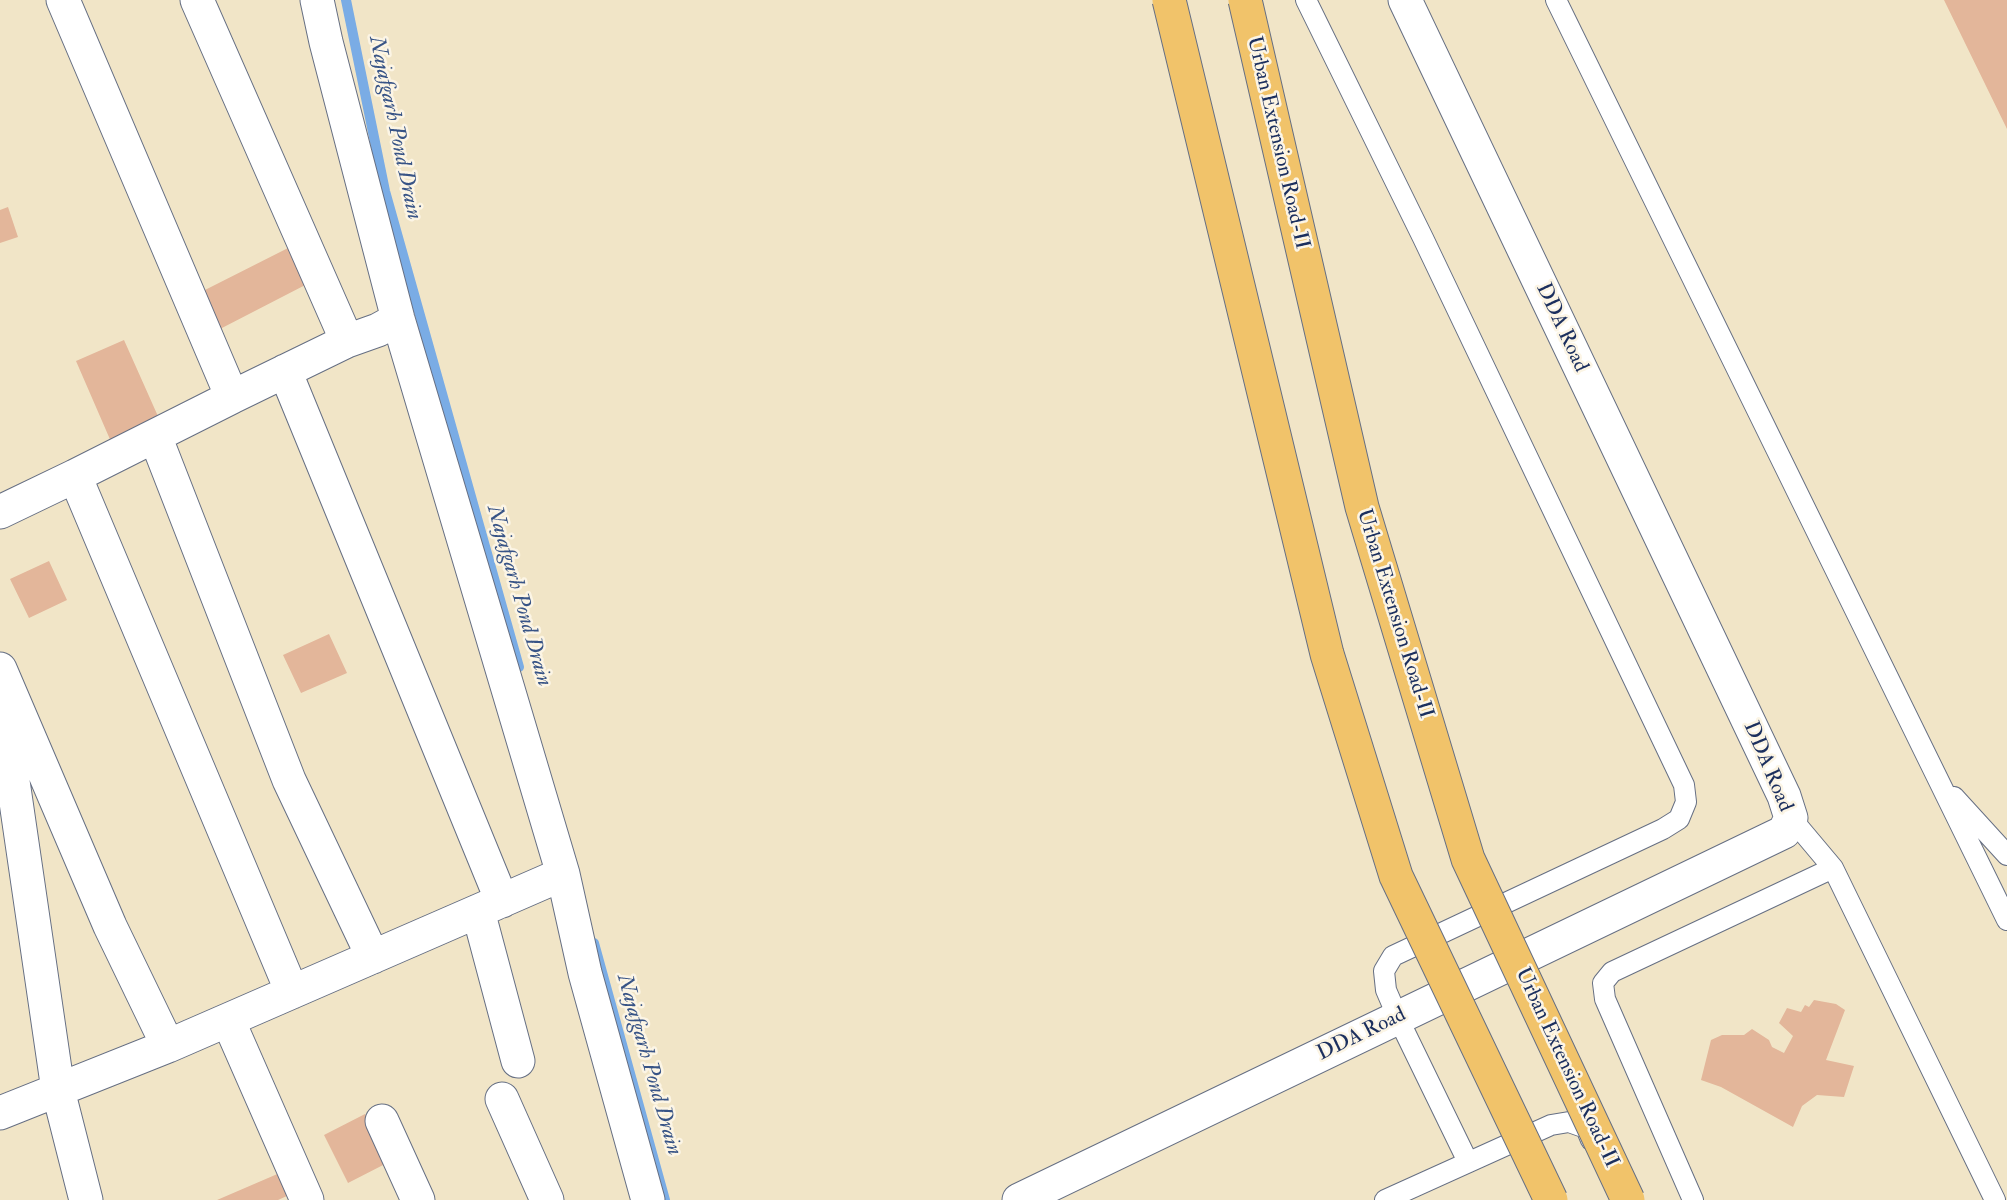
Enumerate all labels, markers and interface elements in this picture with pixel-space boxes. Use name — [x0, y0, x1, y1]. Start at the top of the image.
water label: Najafgarh Pond Drain — [362, 34, 426, 222]
street label: Urban Extension Road-II — [1240, 34, 1314, 252]
street label: DDA Road — [1529, 279, 1593, 377]
water label: Najafgarh Pond Drain — [480, 502, 556, 690]
street label: Urban Extension Road-II — [1350, 506, 1438, 722]
street label: DDA Road — [1737, 718, 1797, 816]
street label: Urban Extension Road-II — [1509, 964, 1623, 1172]
water label: Najafgarh Pond Drain — [610, 971, 686, 1159]
street label: DDA Road — [1314, 1003, 1410, 1067]

